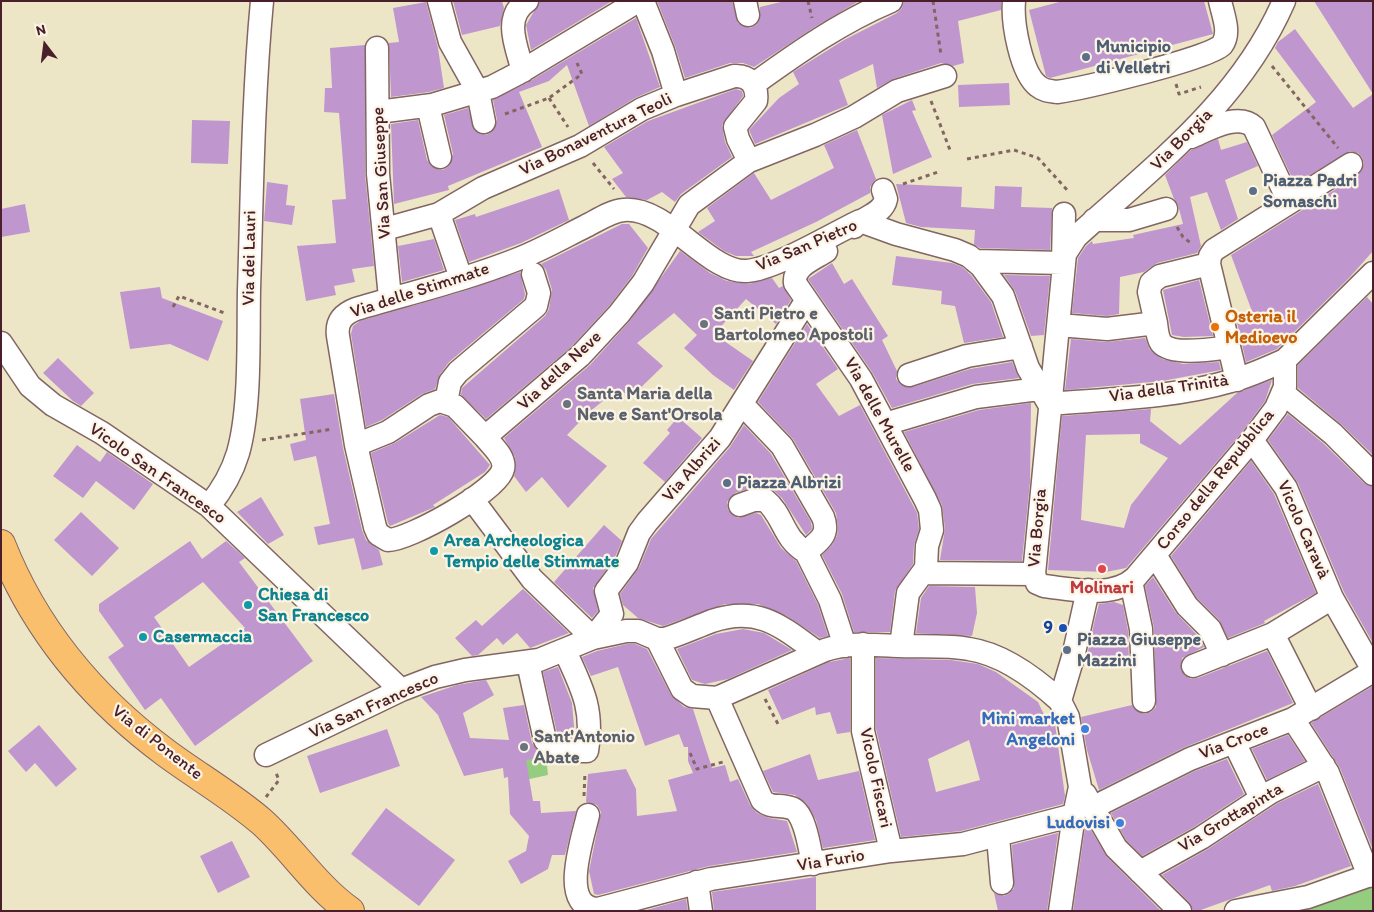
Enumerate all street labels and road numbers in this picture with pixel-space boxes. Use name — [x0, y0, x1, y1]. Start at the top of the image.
street label: Via Bonaventura Teoli — [516, 89, 676, 181]
street label: Via Borgia — [1146, 104, 1218, 176]
street label: Via San Giuseppe — [368, 106, 396, 240]
street label: Via dei Lauri — [238, 210, 262, 306]
street label: Via San Pietro — [753, 215, 861, 277]
street label: Via delle Stimmate — [348, 258, 492, 324]
street label: Via della Neve — [513, 327, 607, 415]
street label: Via delle Murelle — [839, 354, 919, 476]
street label: Via della Trinità — [1108, 370, 1230, 408]
street label: Corso della Repubblica — [1152, 405, 1280, 555]
street label: Vicolo San Francesco — [84, 419, 230, 529]
street label: Via Albrizi — [658, 433, 726, 507]
street label: Vicolo Caravà — [1272, 477, 1334, 583]
street label: Via Borgia — [1024, 488, 1052, 568]
street label: Via San Francesco — [306, 668, 442, 744]
street label: Via di Ponente — [107, 701, 207, 785]
street label: Via Croce — [1196, 719, 1272, 765]
street label: Vicolo Fiscari — [854, 726, 896, 830]
street label: Via Grottapinta — [1175, 778, 1287, 858]
street label: Via Furio — [796, 845, 866, 877]

